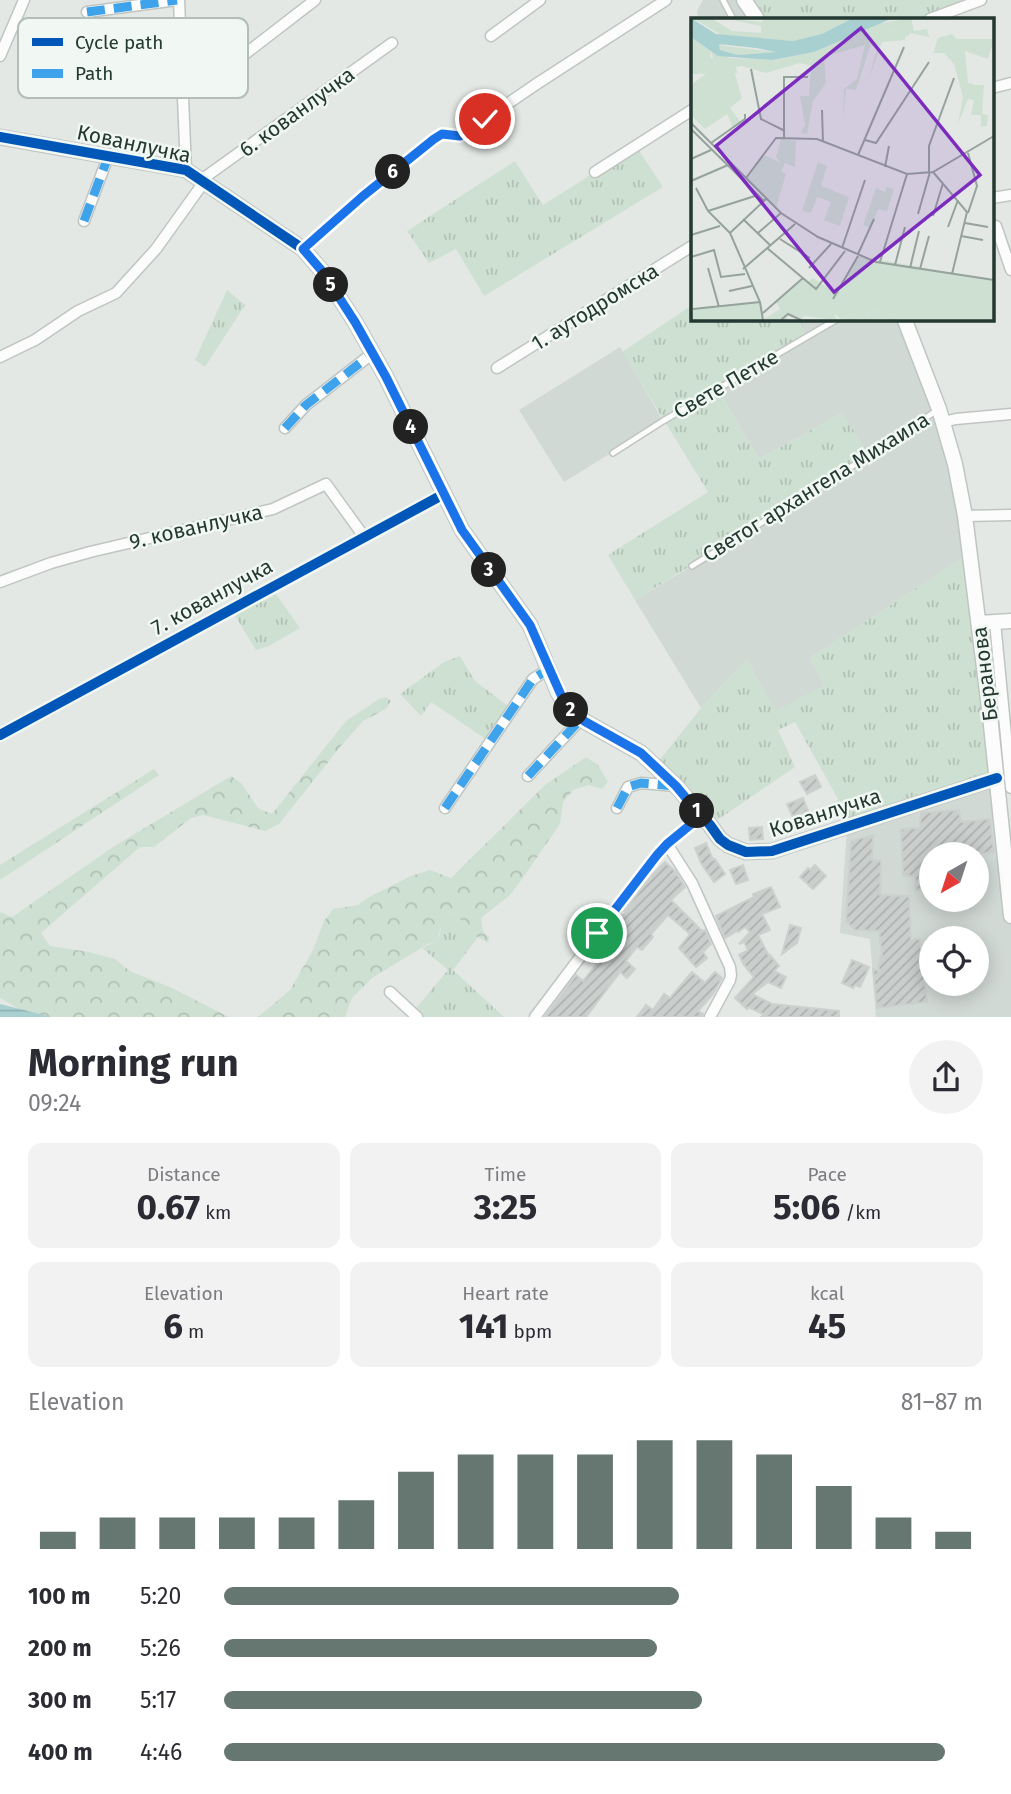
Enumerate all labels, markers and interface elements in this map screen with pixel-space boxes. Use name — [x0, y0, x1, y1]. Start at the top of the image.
legend — [18, 18, 248, 98]
inset map — [691, 18, 993, 320]
text: Cycle path — [75, 31, 163, 54]
street label: 6. кованлучка — [234, 61, 360, 163]
text: Path — [75, 62, 113, 85]
pin — [455, 89, 515, 149]
icon: check — [466, 100, 504, 138]
street label: Кованлучка — [75, 119, 193, 169]
pin: 6 — [376, 154, 410, 190]
text: 6 — [387, 160, 398, 183]
street label: 1. аутодромска — [527, 258, 663, 356]
pin: 5 — [314, 268, 348, 302]
text: 5 — [325, 273, 336, 296]
street label: Свете Петке — [669, 344, 783, 424]
street label: Светог архангела Михаила — [698, 406, 934, 568]
pin: 4 — [394, 410, 428, 444]
text: 4 — [405, 415, 416, 438]
street label: 9. кованлучка — [127, 499, 265, 555]
pin: 3 — [472, 552, 506, 588]
street label: 7. кованлучка — [147, 553, 277, 641]
text: 3 — [484, 558, 493, 581]
street label: Беранова — [966, 625, 1004, 723]
pin: 2 — [554, 692, 588, 728]
text: 2 — [566, 698, 575, 721]
street label: Кованлучка — [766, 783, 884, 843]
pin: 1 — [680, 794, 714, 828]
text: 1 — [692, 799, 701, 822]
north arrow — [919, 842, 989, 912]
map controls — [919, 842, 989, 996]
pin — [567, 903, 627, 963]
icon: arrive — [578, 914, 616, 952]
button: locate — [919, 926, 989, 996]
text: Morning run — [28, 1040, 239, 1086]
button: share — [909, 1040, 983, 1114]
text: 09:24 — [28, 1089, 81, 1117]
text: Distance — [147, 1163, 221, 1186]
text: Time — [485, 1163, 526, 1186]
text: Pace — [807, 1163, 847, 1186]
text: 0.67 — [136, 1186, 200, 1228]
text: 3:25 — [474, 1186, 537, 1228]
text: 5:06 — [773, 1186, 840, 1228]
text: km — [200, 1201, 231, 1224]
text: /km — [840, 1201, 881, 1224]
text: Elevation — [144, 1282, 224, 1305]
text: Heart rate — [462, 1282, 549, 1305]
text: kcal — [810, 1282, 844, 1305]
text: 6 — [163, 1305, 183, 1347]
text: 141 — [459, 1305, 508, 1347]
text: 45 — [808, 1305, 846, 1347]
text: m — [183, 1320, 204, 1343]
text: bpm — [508, 1320, 552, 1343]
text: Elevation — [28, 1388, 124, 1416]
text: 81–87 m — [901, 1388, 983, 1416]
text: 100 m — [28, 1582, 90, 1610]
text: 5:20 — [140, 1582, 181, 1610]
text: 200 m — [28, 1634, 92, 1662]
text: 5:26 — [140, 1634, 181, 1662]
text: 300 m — [28, 1686, 92, 1714]
text: 5:17 — [140, 1686, 176, 1714]
text: 400 m — [28, 1738, 93, 1766]
text: 4:46 — [140, 1738, 182, 1766]

